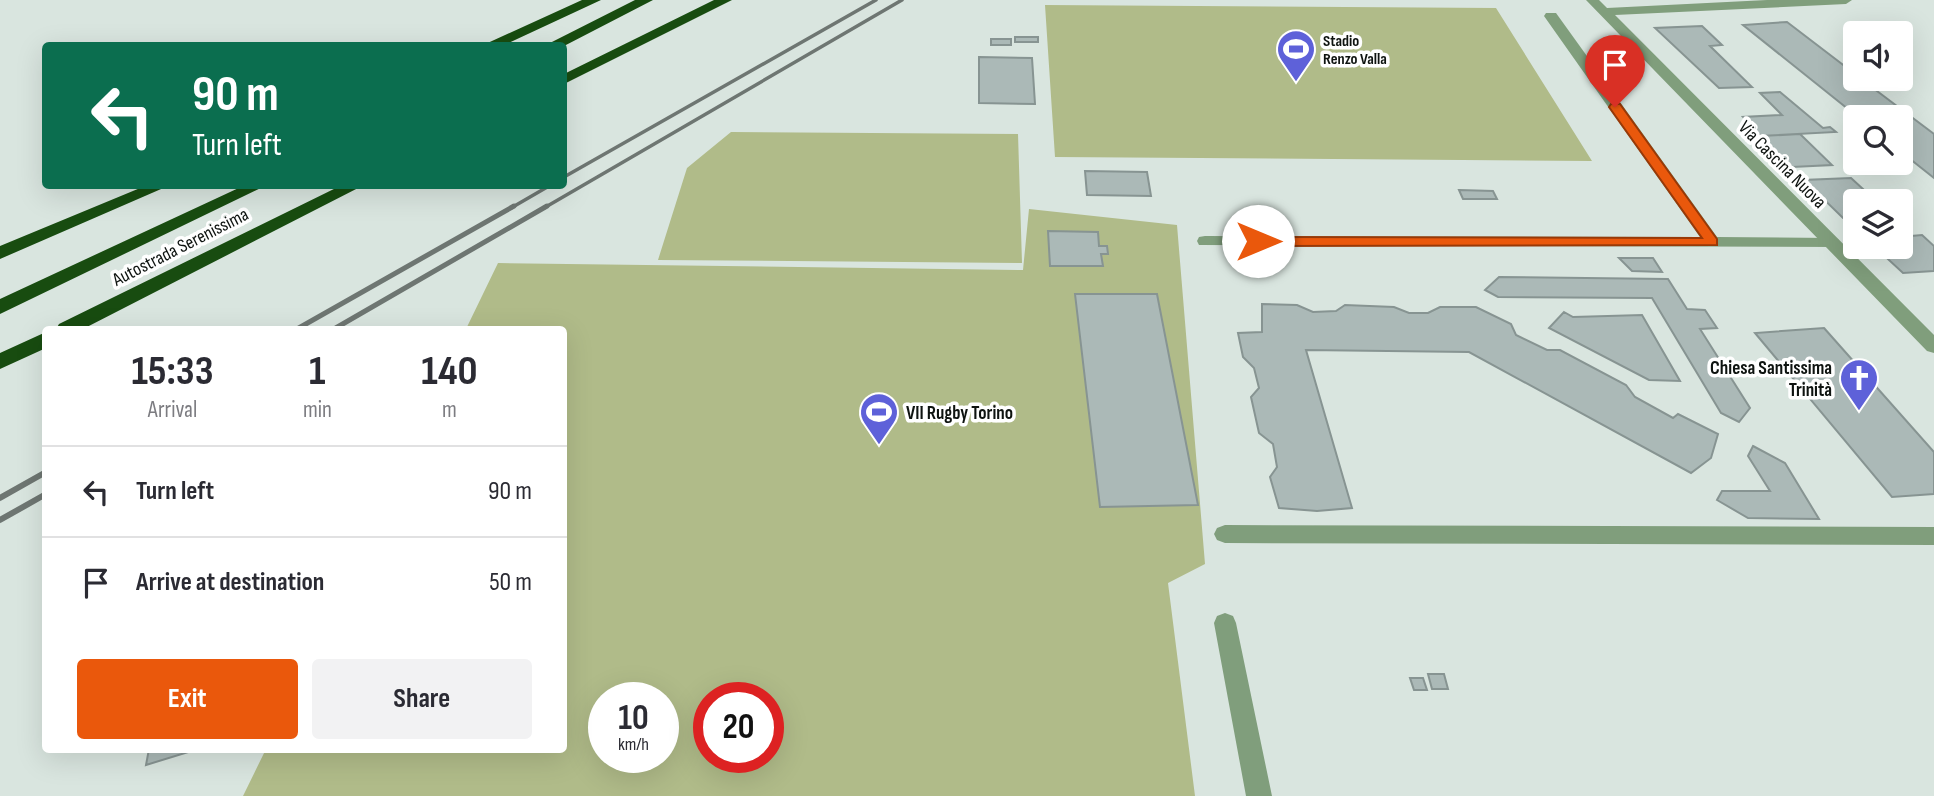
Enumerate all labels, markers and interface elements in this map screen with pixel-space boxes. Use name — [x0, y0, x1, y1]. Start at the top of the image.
map controls — [1843, 21, 1913, 259]
button: sound — [1843, 21, 1913, 91]
sports icon: Stadio Renzo Valla — [1275, 28, 1317, 83]
place label: Stadio Renzo Valla — [1323, 32, 1387, 69]
pin — [1585, 35, 1645, 107]
icon: arrive — [1596, 46, 1634, 84]
text: 90 m — [192, 66, 279, 125]
icon: left — [77, 70, 168, 161]
button: search — [1843, 105, 1913, 175]
street label: Via Cascina Nuova — [1733, 116, 1831, 214]
text: Turn left — [192, 126, 282, 165]
button: layers — [1843, 189, 1913, 259]
street label: Autostrada Serenissima — [108, 203, 253, 292]
position arrow — [1221, 204, 1295, 278]
text: 15:33 — [131, 346, 213, 397]
text: 1 — [309, 346, 326, 397]
text: 140 — [421, 346, 478, 397]
place label: Chiesa Santissima Trinità — [1710, 357, 1832, 402]
church icon: Chiesa Santissima Trinità — [1838, 357, 1880, 412]
sports icon: VII Rugby Torino — [858, 391, 900, 446]
text: Arrival — [148, 396, 197, 424]
text: min — [303, 396, 332, 424]
text: m — [442, 396, 457, 424]
place label: VII Rugby Torino — [906, 402, 1013, 425]
icon: left — [77, 473, 115, 511]
text: Turn left — [136, 476, 214, 507]
text: 90 m — [488, 476, 532, 507]
icon: arrive — [77, 564, 115, 602]
text: Arrive at destination — [136, 567, 324, 598]
text: 50 m — [489, 567, 532, 598]
button: Exit — [77, 659, 298, 739]
button: Share — [312, 659, 532, 739]
speed limit sign: 20 — [693, 682, 784, 773]
text: 10 — [618, 697, 649, 740]
text: km/h — [618, 734, 649, 755]

